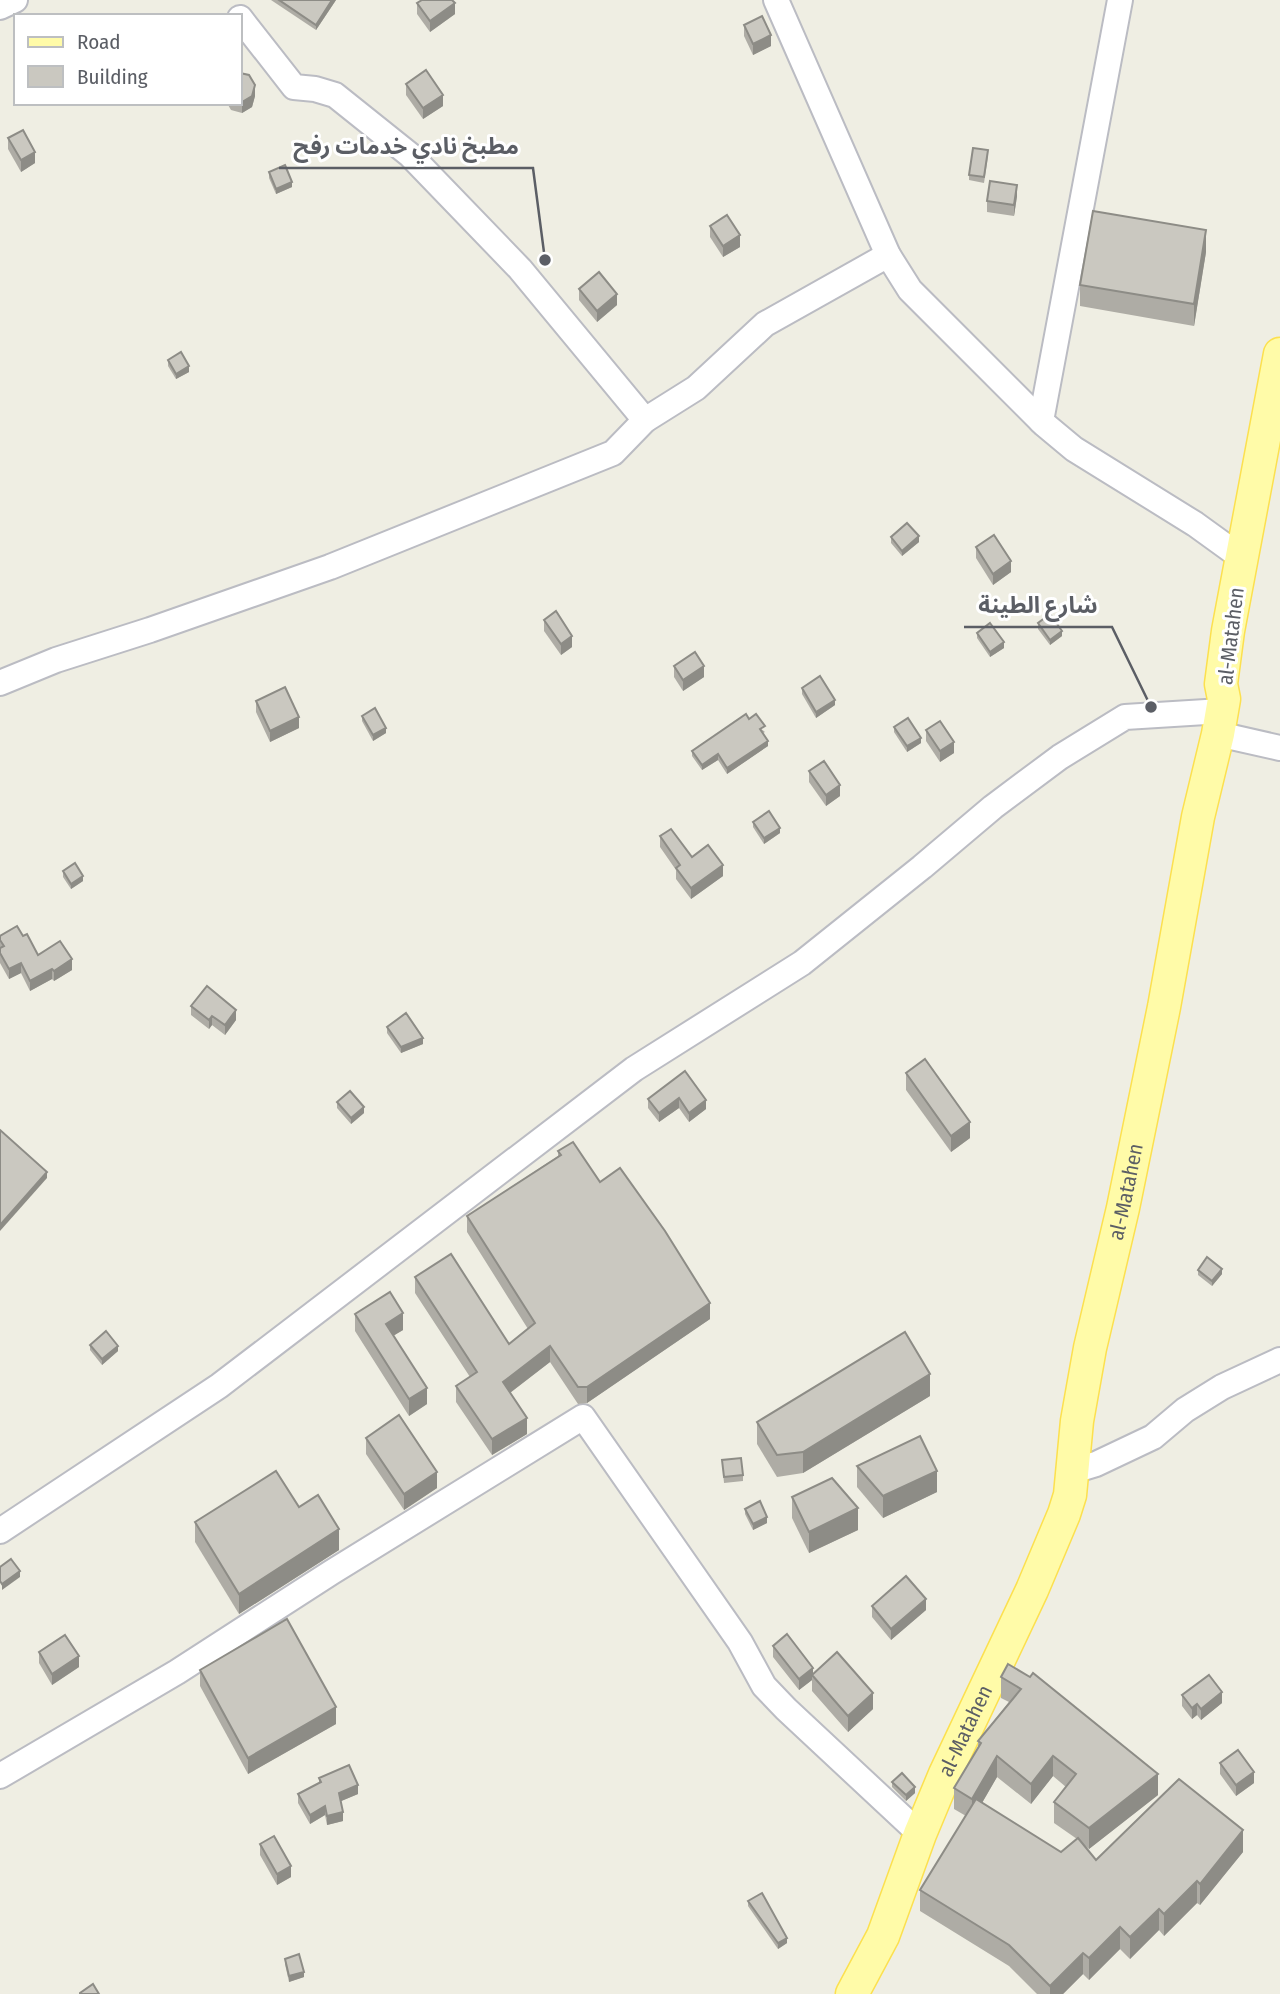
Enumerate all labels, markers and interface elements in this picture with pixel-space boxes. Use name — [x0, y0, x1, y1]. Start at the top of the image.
legend — [14, 14, 242, 105]
text: Road — [77, 29, 121, 55]
text: Building — [77, 64, 148, 90]
callout: مطبخ نادي خدمات رفح — [279, 124, 533, 168]
text: مطبخ نادي خدمات رفح — [293, 132, 519, 164]
callout: شارع الطينة — [964, 583, 1112, 627]
street label: al-Matahen — [1212, 586, 1250, 686]
text: شارع الطينة — [978, 591, 1098, 622]
street label: al-Matahen — [1103, 1141, 1149, 1243]
street label: al-Matahen — [933, 1681, 998, 1781]

